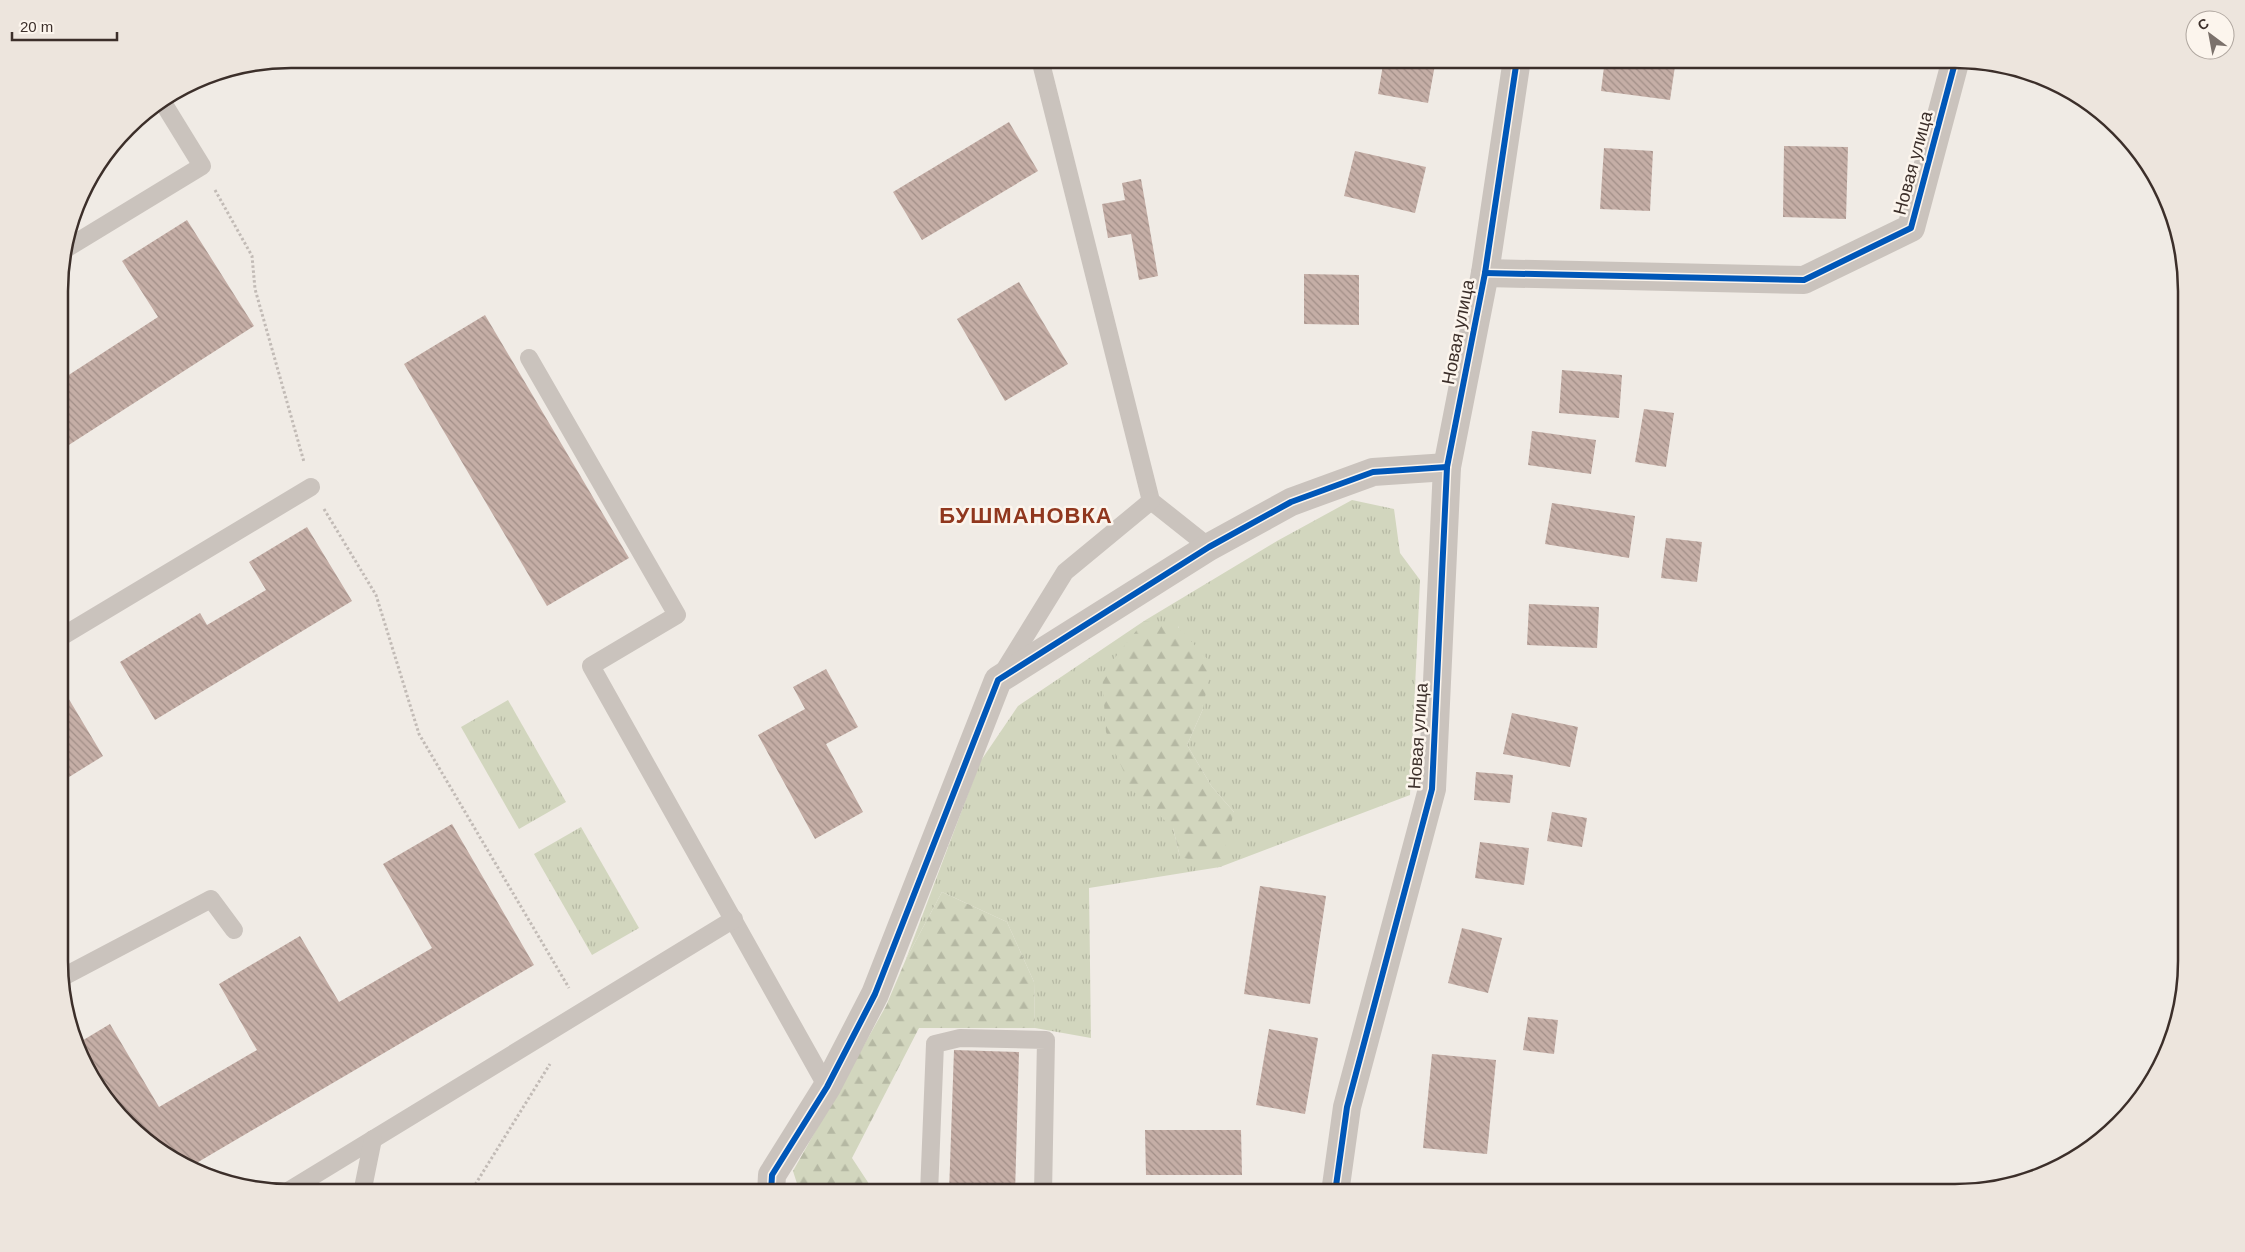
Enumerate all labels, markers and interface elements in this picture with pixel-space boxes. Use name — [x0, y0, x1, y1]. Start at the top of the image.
scale bar — [12, 10, 118, 42]
north arrow — [2185, 10, 2235, 60]
text: С — [2195, 15, 2212, 33]
text: 20 m — [20, 18, 53, 35]
street label: Новая улица — [1890, 108, 1937, 217]
street label: Новая улица — [1438, 277, 1478, 386]
district label: БУШМАНОВКА — [939, 503, 1113, 528]
street label: Новая улица — [1404, 681, 1432, 790]

